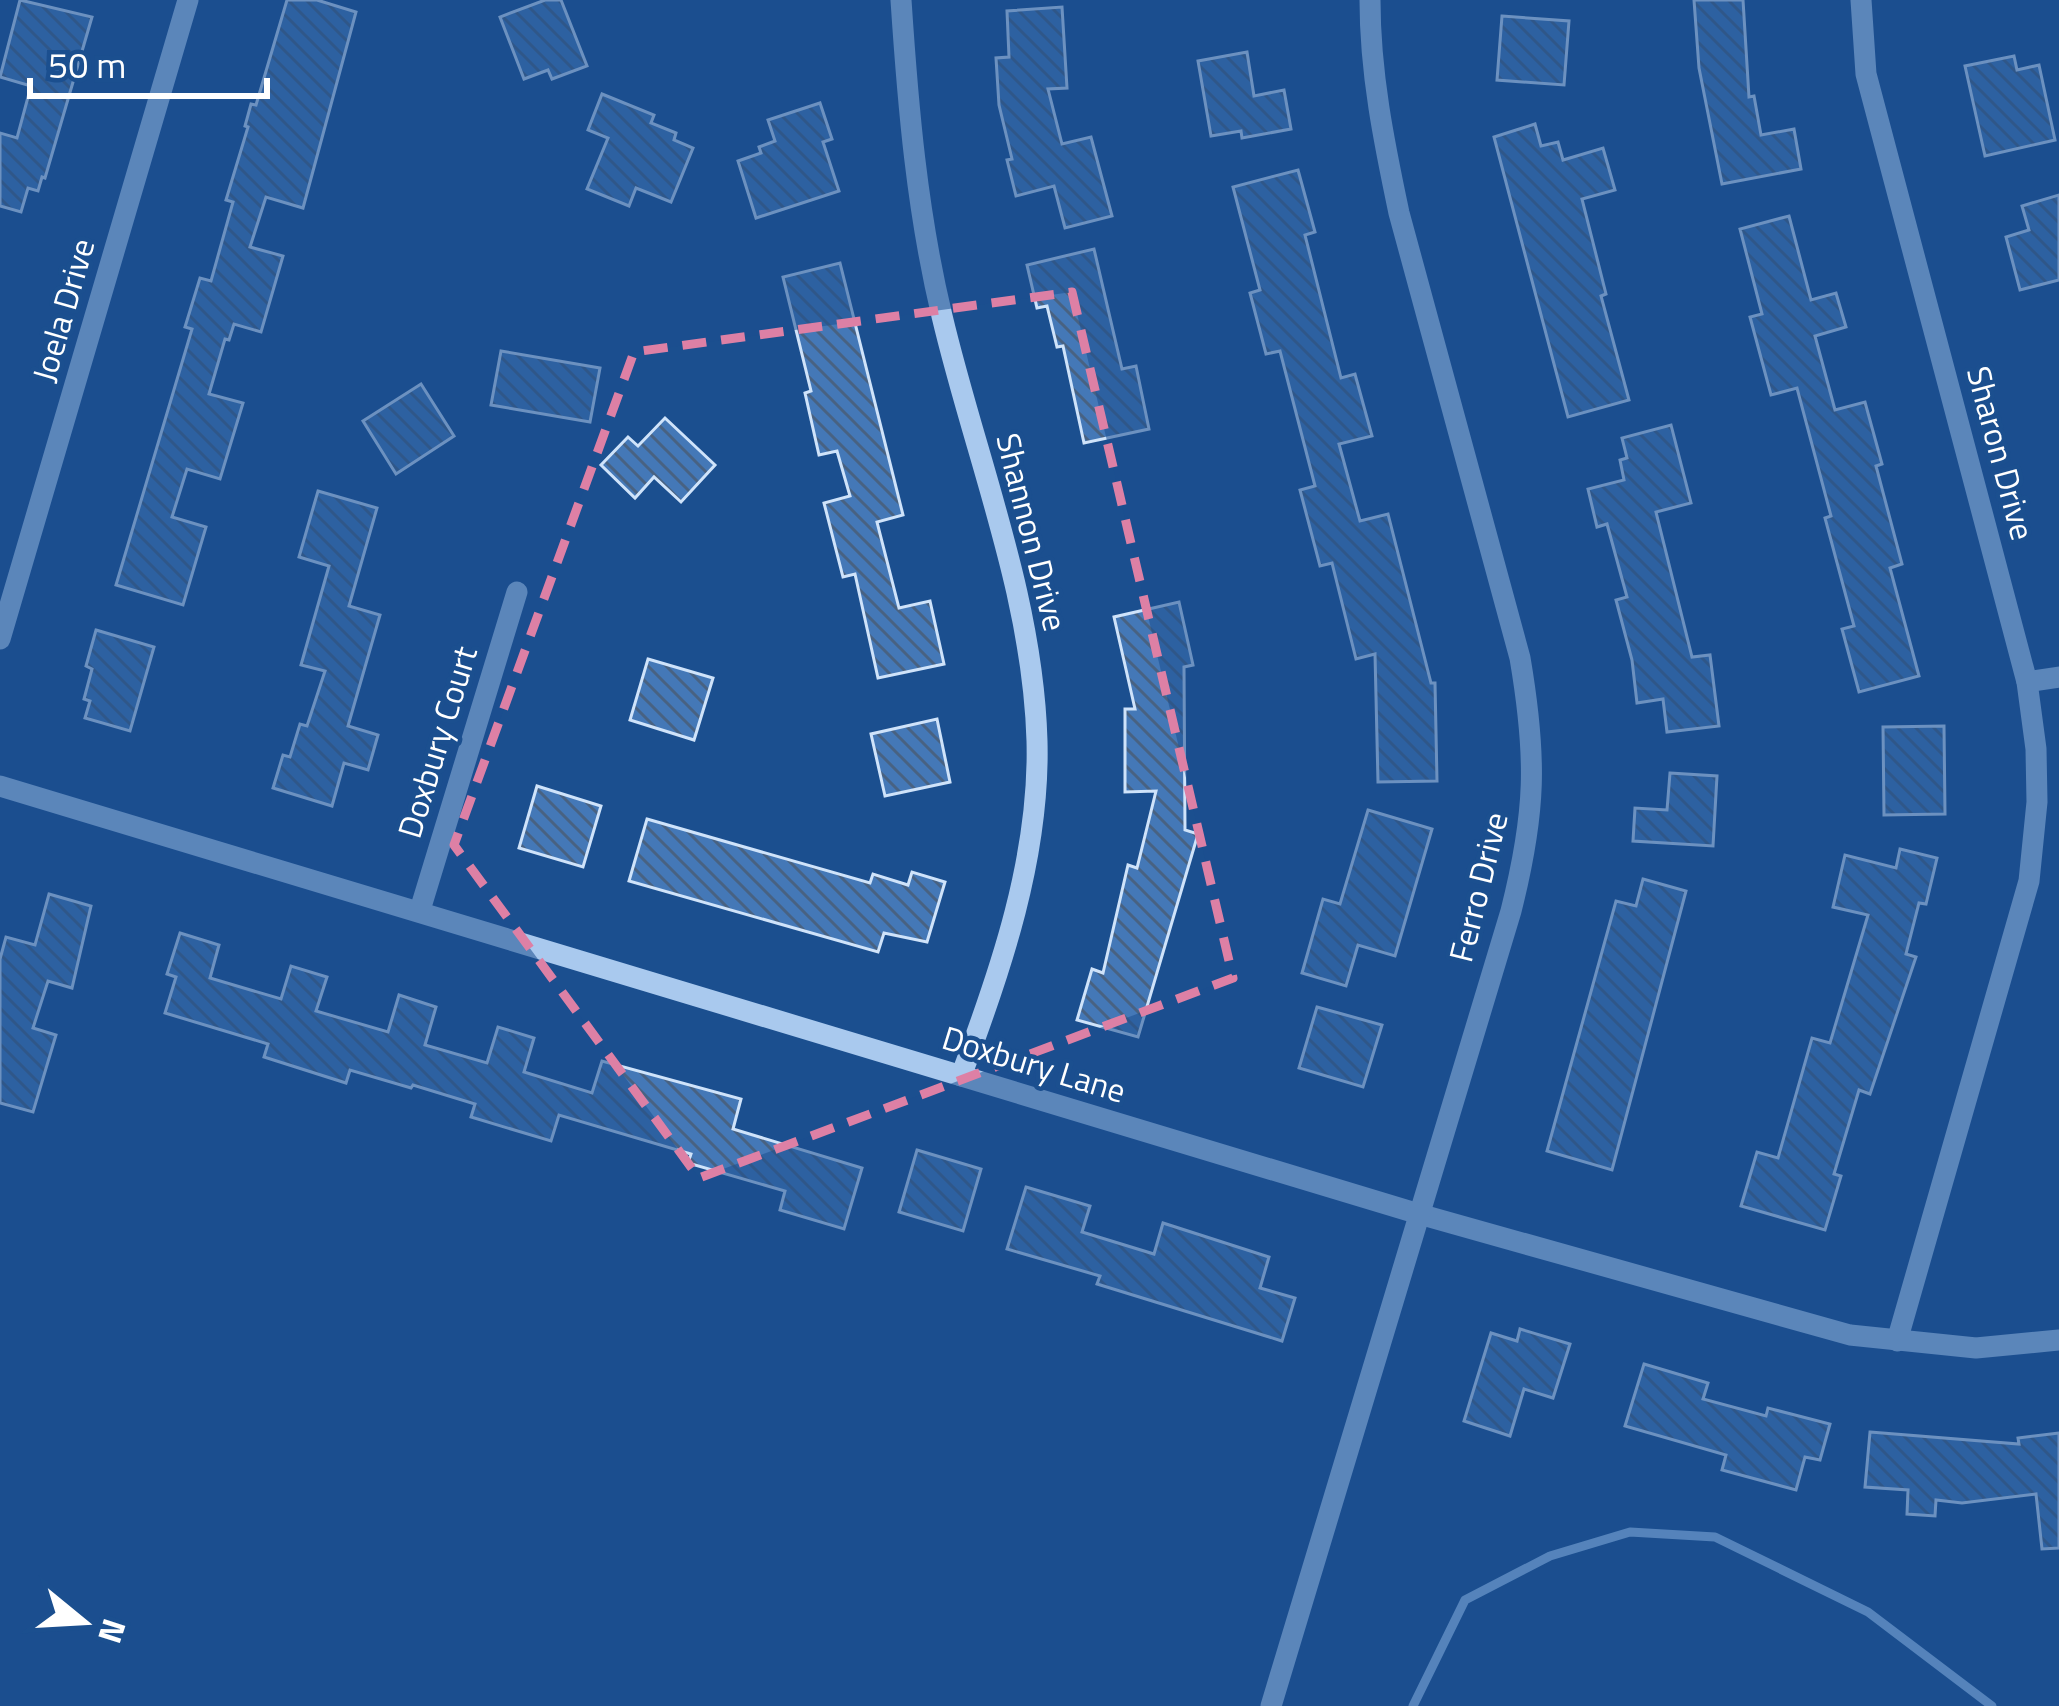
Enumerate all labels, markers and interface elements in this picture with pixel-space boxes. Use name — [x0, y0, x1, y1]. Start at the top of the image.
scale bar — [30, 24, 267, 98]
text: 50 m — [48, 37, 126, 92]
street label: Joela Drive — [19, 232, 107, 388]
street label: Sharon Drive — [1954, 361, 2048, 545]
street label: Shannon Drive — [983, 428, 1081, 636]
street label: Doxbury Court — [384, 639, 490, 844]
street label: Ferro Drive — [1435, 807, 1521, 967]
street label: Doxbury Lane — [936, 1012, 1132, 1116]
north arrow — [24, 1562, 144, 1682]
text: N — [85, 1613, 140, 1650]

